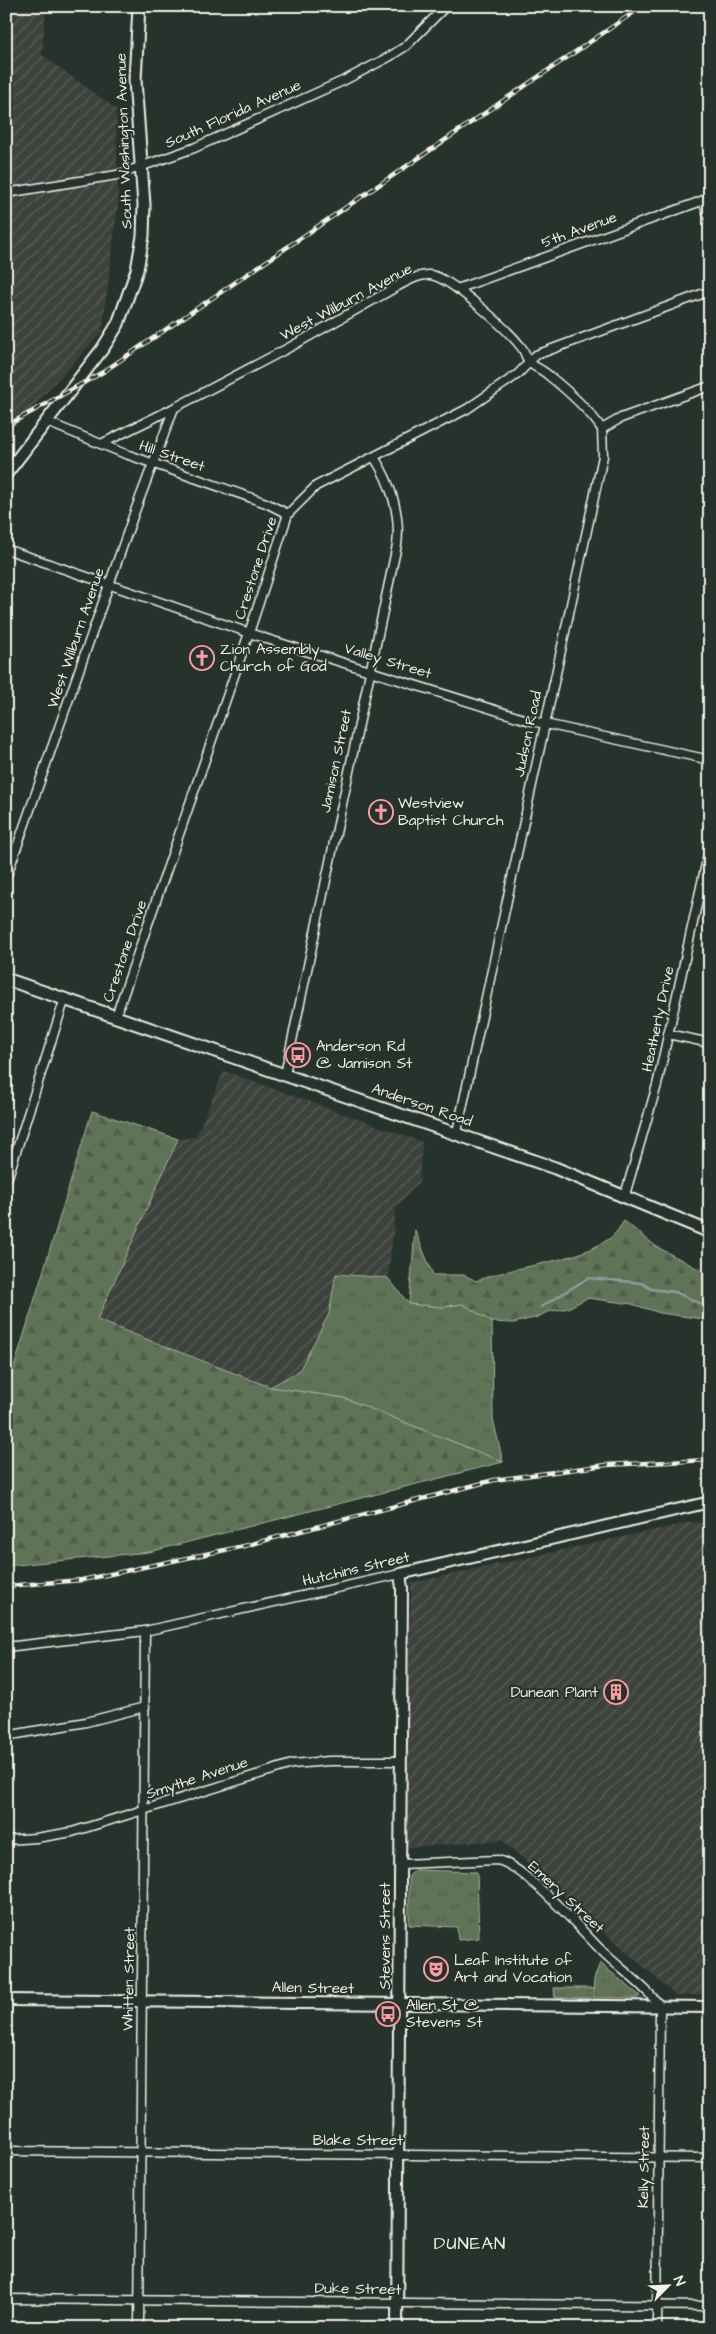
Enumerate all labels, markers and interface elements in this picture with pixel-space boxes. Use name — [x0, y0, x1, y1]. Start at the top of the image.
street label: South Washington Avenue — [110, 53, 139, 229]
street label: South Florida Avenue — [162, 75, 304, 153]
street label: 5th Avenue — [538, 207, 620, 253]
street label: West Wilburn Avenue — [276, 258, 416, 346]
street label: Hill Street — [136, 435, 208, 477]
street label: Crestone Drive — [230, 514, 282, 622]
street label: West Wilburn Avenue — [42, 565, 110, 711]
street label: Valley Street — [341, 638, 434, 685]
place label: Zion Assembly Church of God — [220, 639, 327, 677]
church icon: Zion Assembly Church of God — [189, 645, 215, 671]
street label: Judson Road — [509, 689, 547, 779]
street label: Jamison Street — [315, 707, 357, 815]
place label: Westview Baptist Church — [398, 793, 504, 831]
church icon: Westview Baptist Church — [368, 799, 394, 825]
street label: Crestone Drive — [98, 897, 152, 1005]
street label: Heatherly Drive — [637, 964, 680, 1074]
place label: Anderson Rd @ Jamison St — [316, 1036, 412, 1074]
bus stop icon: Anderson Rd @ Jamison St — [285, 1042, 311, 1068]
street label: Anderson Road — [369, 1078, 475, 1132]
street label: Hutchins Street — [300, 1546, 412, 1592]
building icon: Dunean Plant — [603, 1679, 629, 1705]
place label: Dunean Plant — [511, 1682, 598, 1703]
street label: Smythe Avenue — [143, 1752, 251, 1805]
street label: Emery Street — [523, 1856, 609, 1939]
street label: Stevens Street — [375, 1882, 396, 1990]
street label: Whitten Street — [118, 1927, 140, 2031]
place label: Leaf Institute of Art and Vocation — [454, 1950, 573, 1988]
theatre icon: Leaf Institute of Art and Vocation — [423, 1956, 449, 1982]
street label: Allen Street — [272, 1977, 354, 1999]
place label: Allen St @ Stevens St — [406, 1995, 482, 2033]
bus stop icon: Allen St @ Stevens St — [375, 2001, 401, 2027]
street label: Kelly Street — [633, 2126, 656, 2208]
street label: Blake Street — [313, 2130, 403, 2151]
district label: DUNEAN — [434, 2231, 506, 2256]
north arrow — [644, 2262, 694, 2312]
text: N — [668, 2273, 690, 2289]
street label: Duke Street — [314, 2278, 402, 2300]

